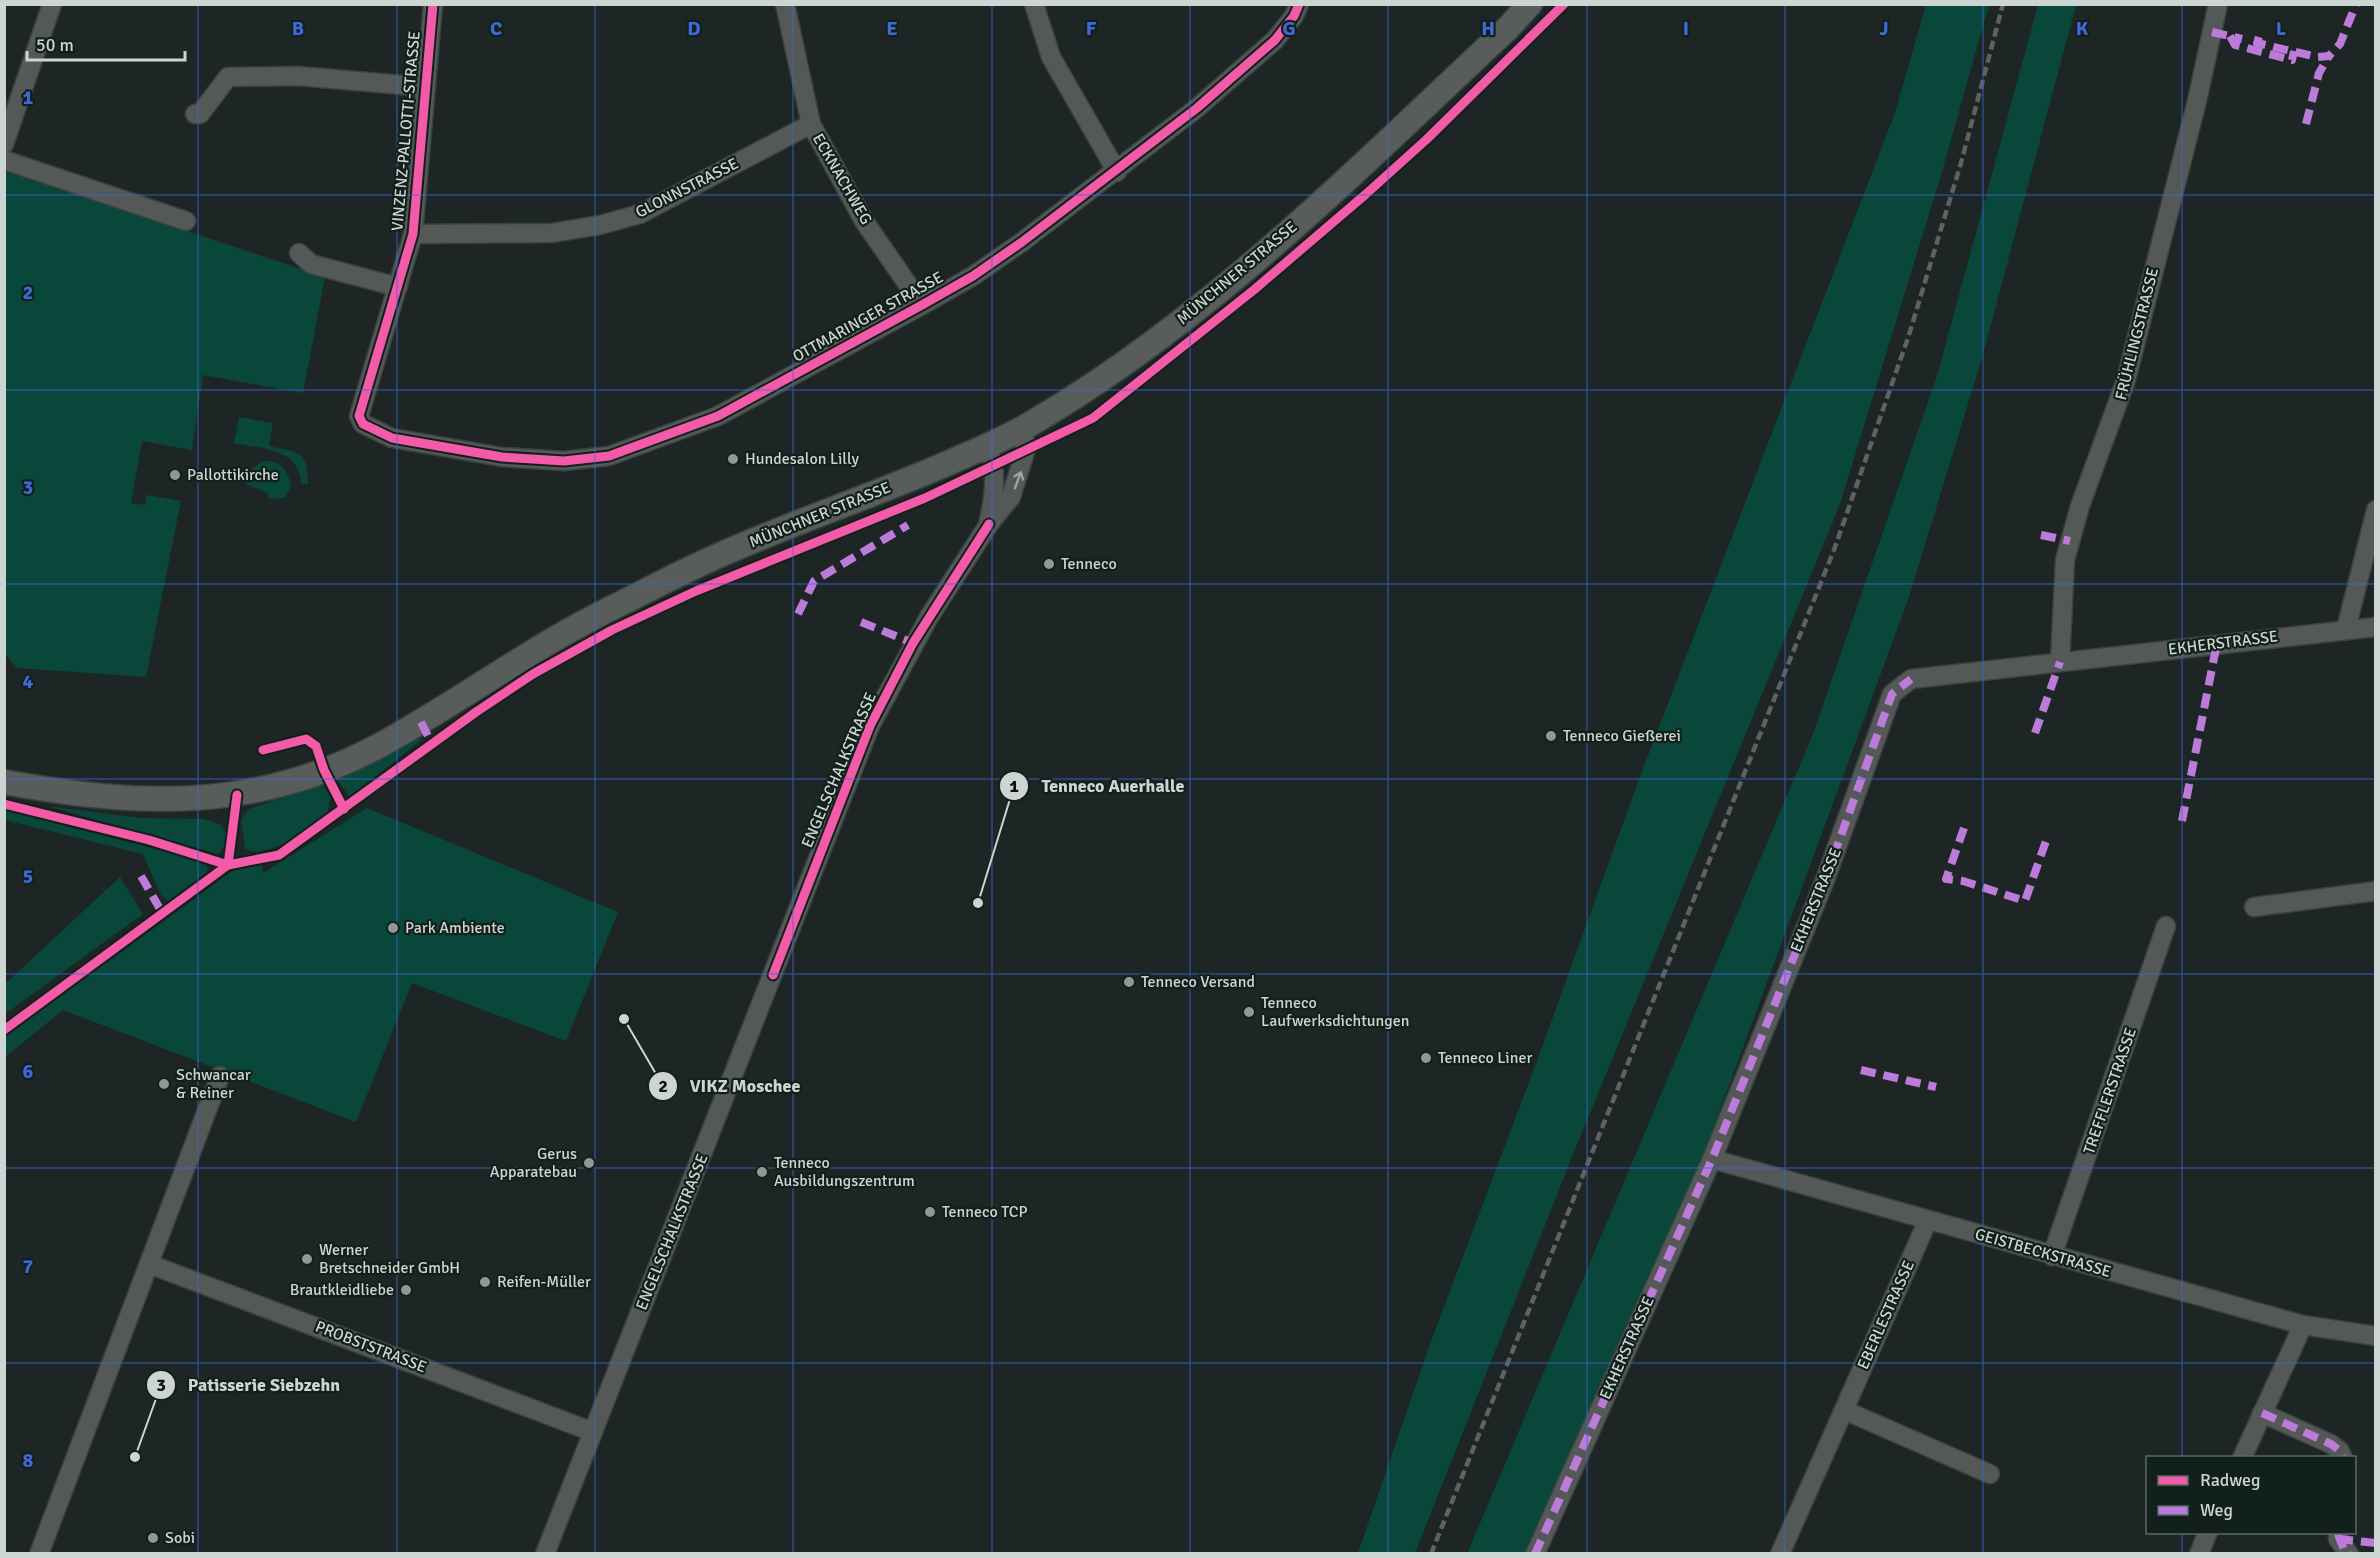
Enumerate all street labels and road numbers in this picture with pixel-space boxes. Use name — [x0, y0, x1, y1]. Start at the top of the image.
street label: VINZENZ-PALLOTTI-STRASSE — [387, 30, 425, 232]
street label: ECKNACHWEG — [808, 130, 876, 228]
street label: GLONNSTRASSE — [632, 153, 742, 223]
street label: MÜNCHNER STRASSE — [1173, 217, 1301, 329]
street label: FRÜHLINGSTRASSE — [2111, 266, 2163, 402]
street label: OTTMARINGER STRASSE — [789, 267, 947, 367]
street label: MÜNCHNER STRASSE — [746, 478, 894, 552]
street label: EKHERSTRASSE — [2167, 626, 2279, 660]
street label: ENGELSCHALKSTRASSE — [797, 689, 881, 851]
street label: EKHERSTRASSE — [1786, 845, 1846, 955]
street label: TREFFLERSTRASSE — [2079, 1025, 2141, 1157]
street label: ENGELSCHALKSTRASSE — [631, 1151, 713, 1313]
street label: GEISTBECKSTRASSE — [1973, 1224, 2113, 1282]
street label: EBERLESTRASSE — [1853, 1257, 1919, 1373]
street label: EKHERSTRASSE — [1595, 1293, 1659, 1403]
street label: PROBSTSTRASSE — [313, 1317, 429, 1377]

